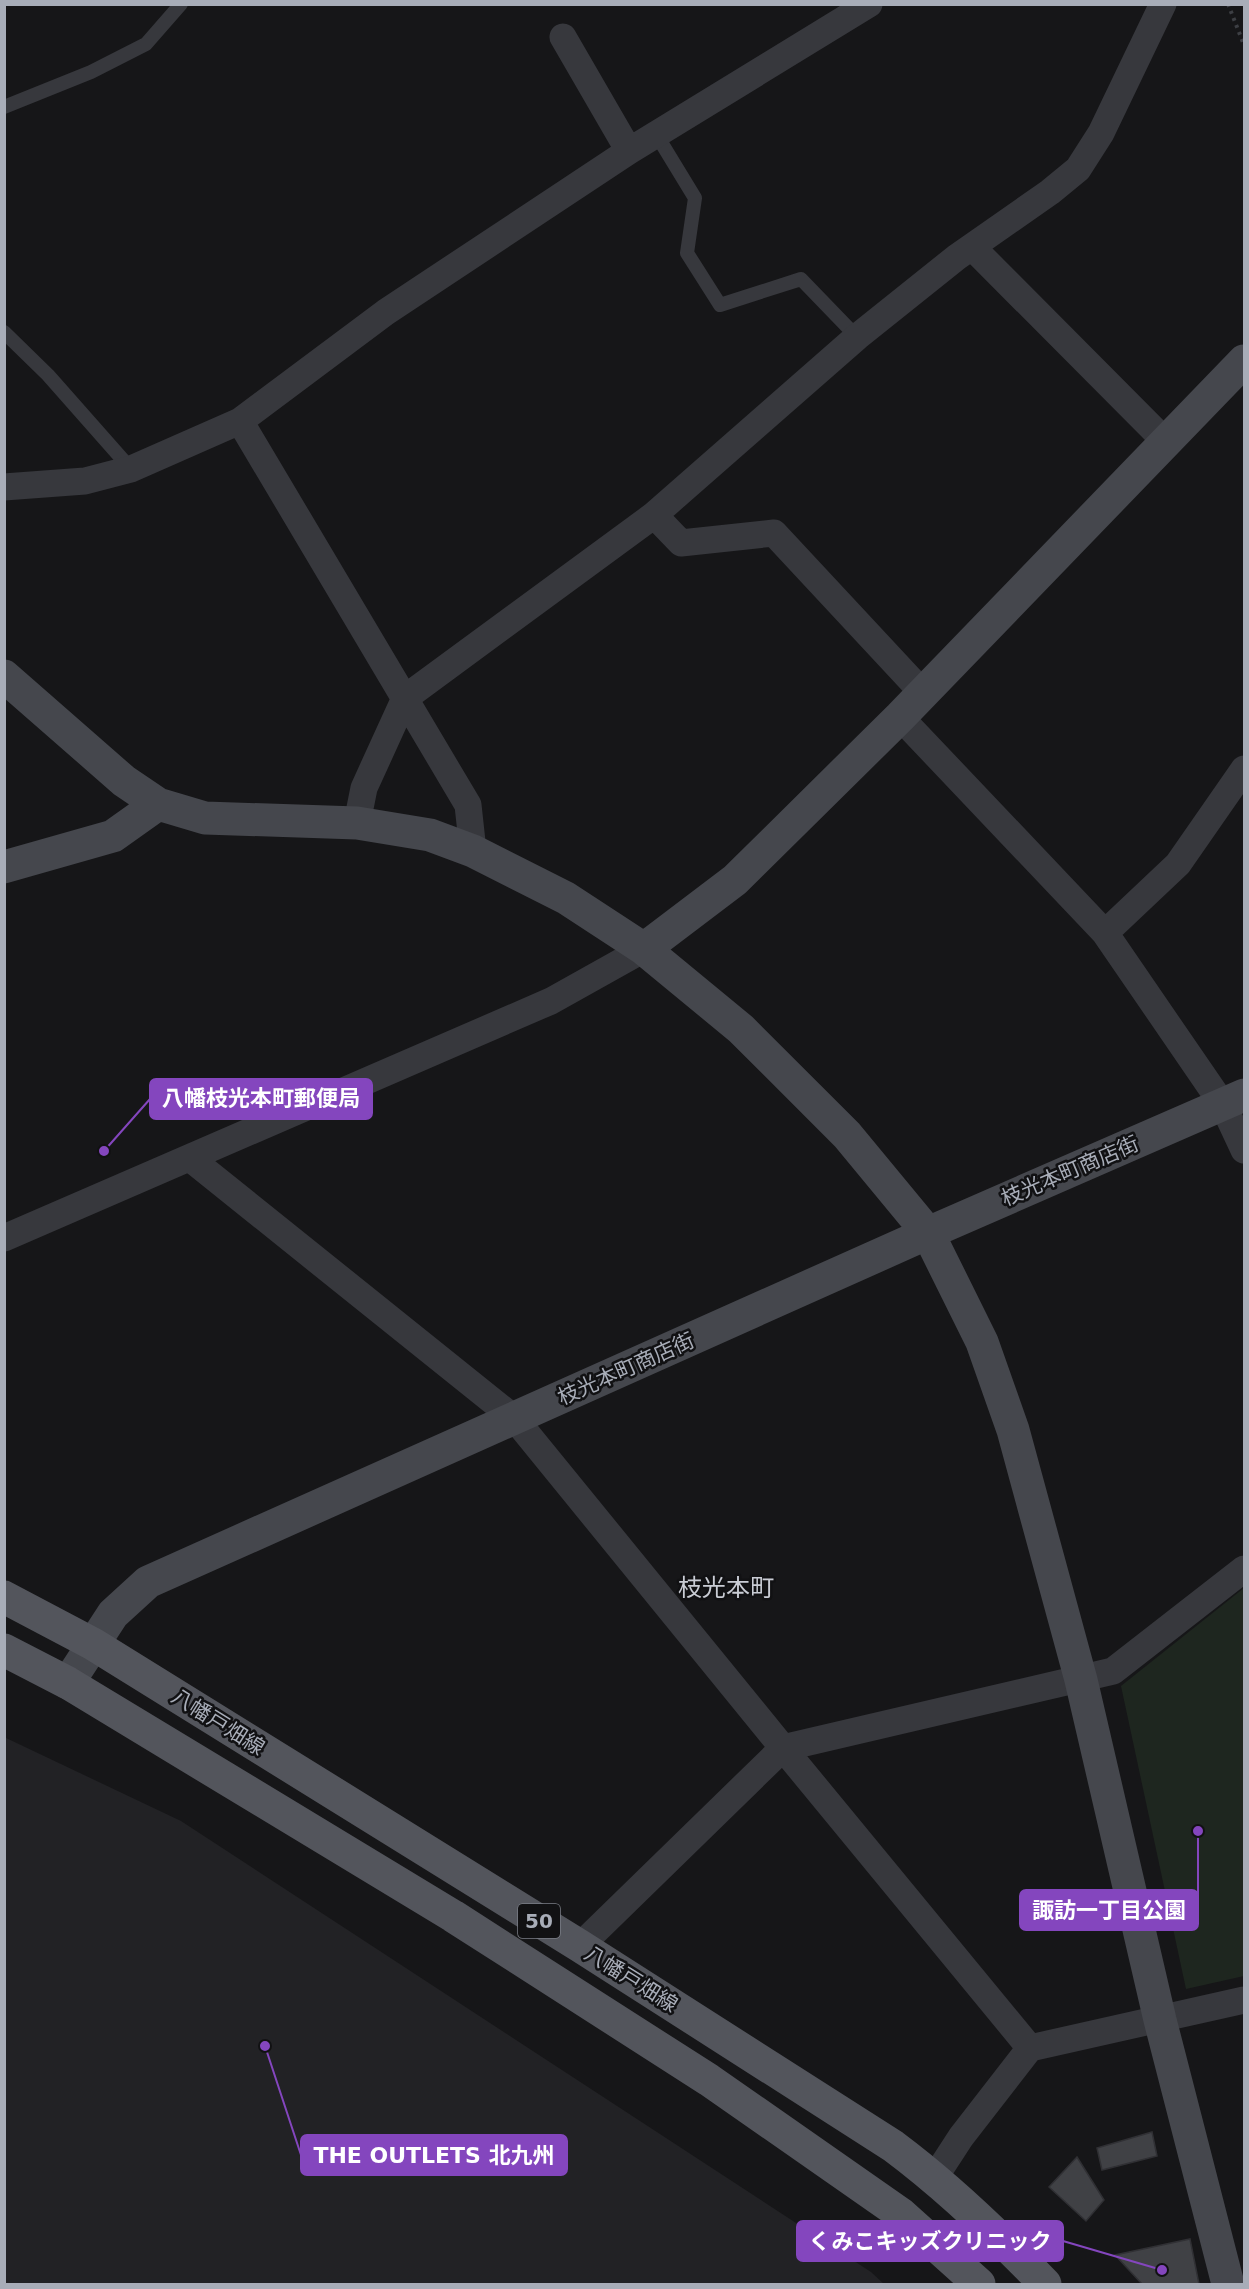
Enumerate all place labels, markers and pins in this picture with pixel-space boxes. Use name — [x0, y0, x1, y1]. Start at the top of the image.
callout: 八幡枝光本町郵便局 — [150, 1079, 372, 1119]
callout: 諏訪一丁目公園 — [1020, 1890, 1198, 1930]
callout: THE OUTLETS 北九州 — [301, 2135, 567, 2175]
callout: くみこキッズクリニック — [797, 2221, 1063, 2261]

